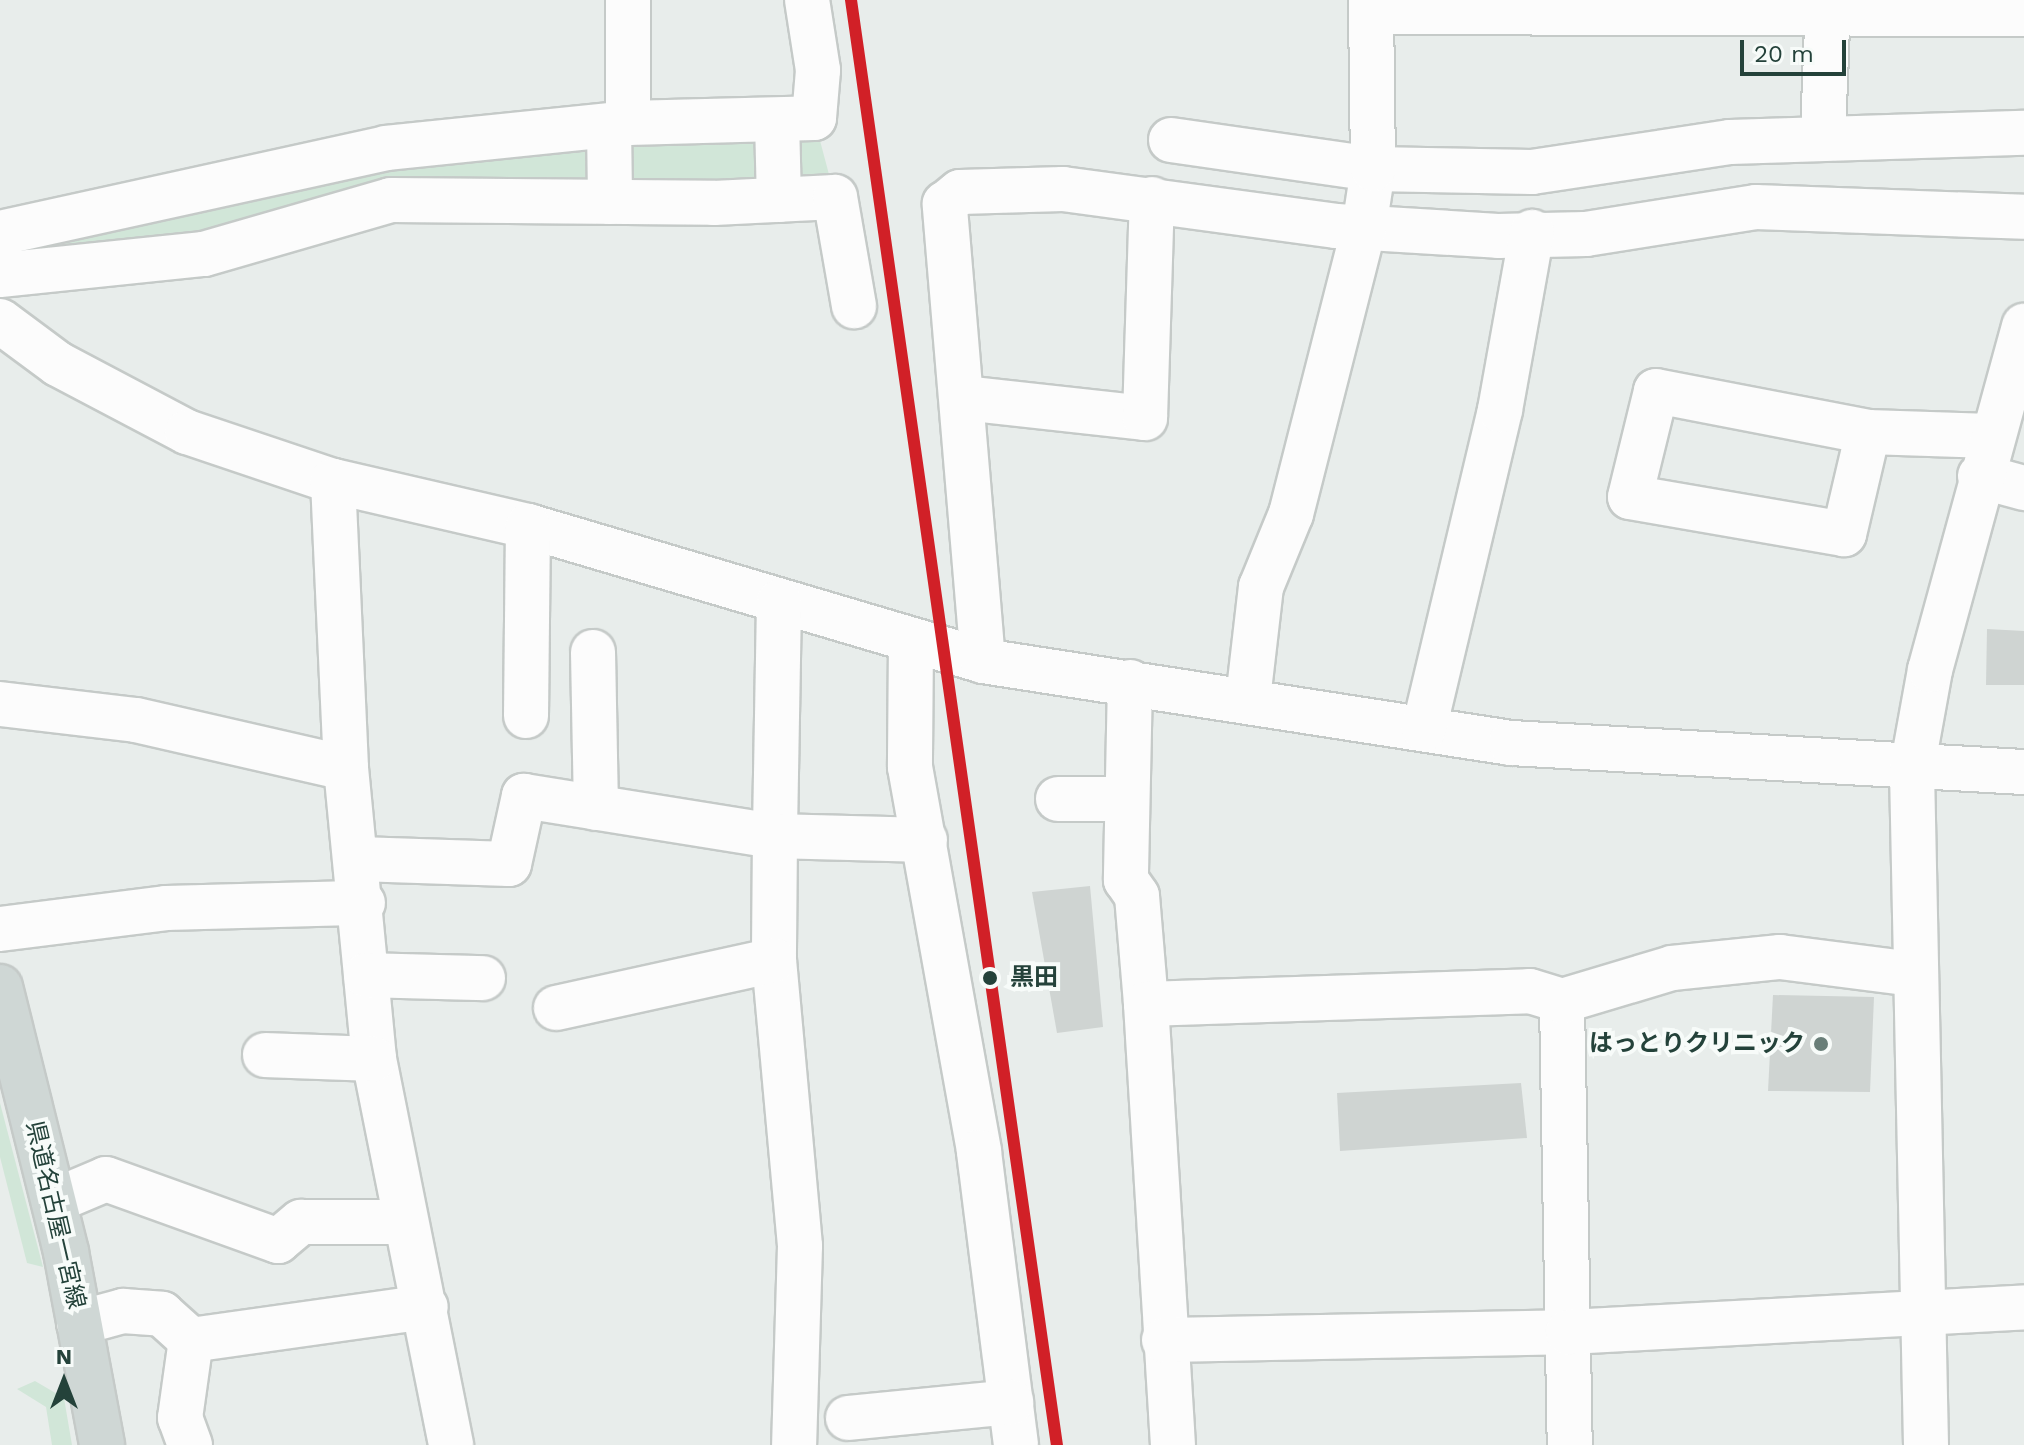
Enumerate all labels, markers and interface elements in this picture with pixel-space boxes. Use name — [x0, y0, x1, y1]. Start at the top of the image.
scale bar — [1744, 24, 1850, 74]
text: 20 m — [1754, 40, 1814, 68]
place label: 黒田 — [1010, 964, 1058, 992]
marker: 黒田 — [977, 965, 1003, 991]
place label: はっとりクリニック — [1589, 1030, 1805, 1058]
marker: はっとりクリニック — [1812, 1035, 1830, 1053]
street label: 県道名古屋一宮線 — [19, 1118, 91, 1312]
north arrow — [24, 1341, 104, 1421]
text: N — [56, 1344, 72, 1369]

